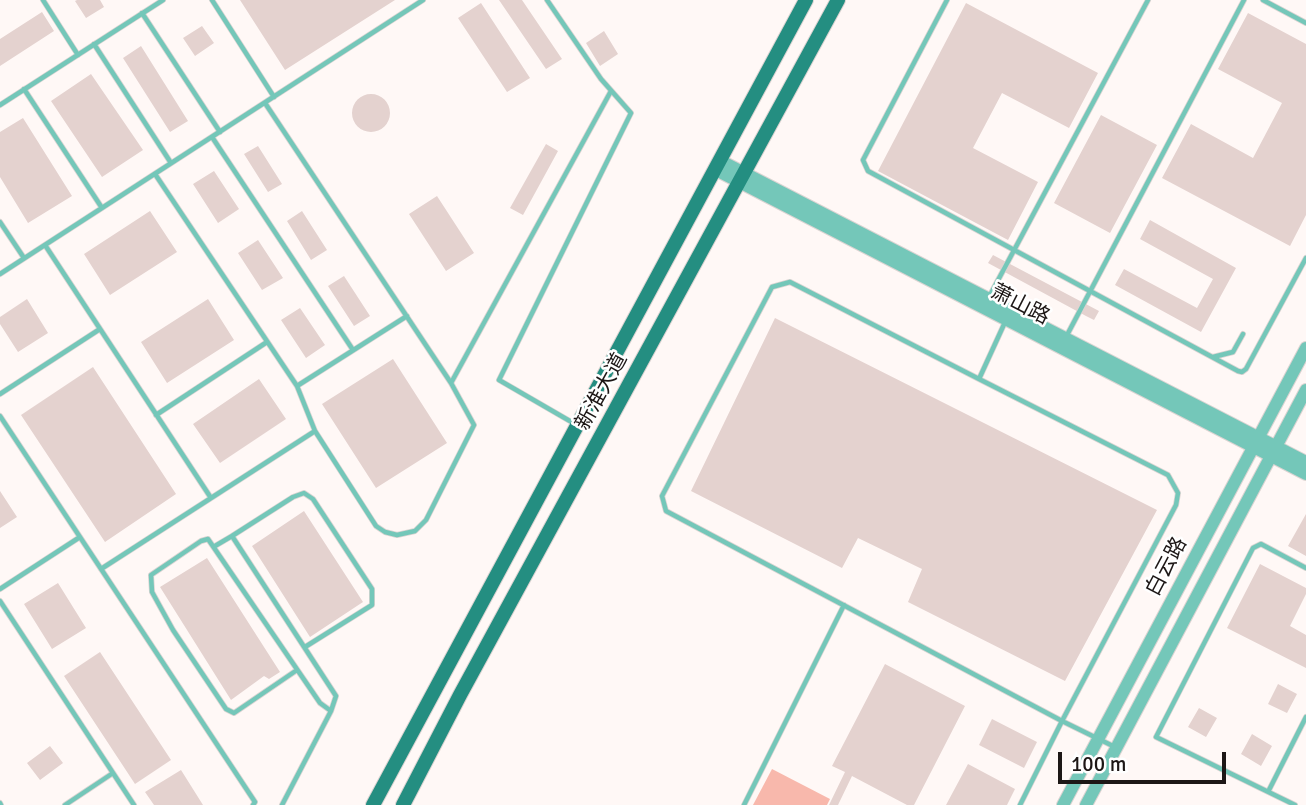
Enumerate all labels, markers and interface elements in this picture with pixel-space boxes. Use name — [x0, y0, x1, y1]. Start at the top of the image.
street label: 萧山路 — [986, 279, 1054, 331]
street label: 新淮大道 — [571, 349, 633, 435]
street label: 白云路 — [1141, 533, 1193, 601]
scale bar — [1061, 738, 1229, 782]
text: 100 m — [1071, 751, 1126, 777]

